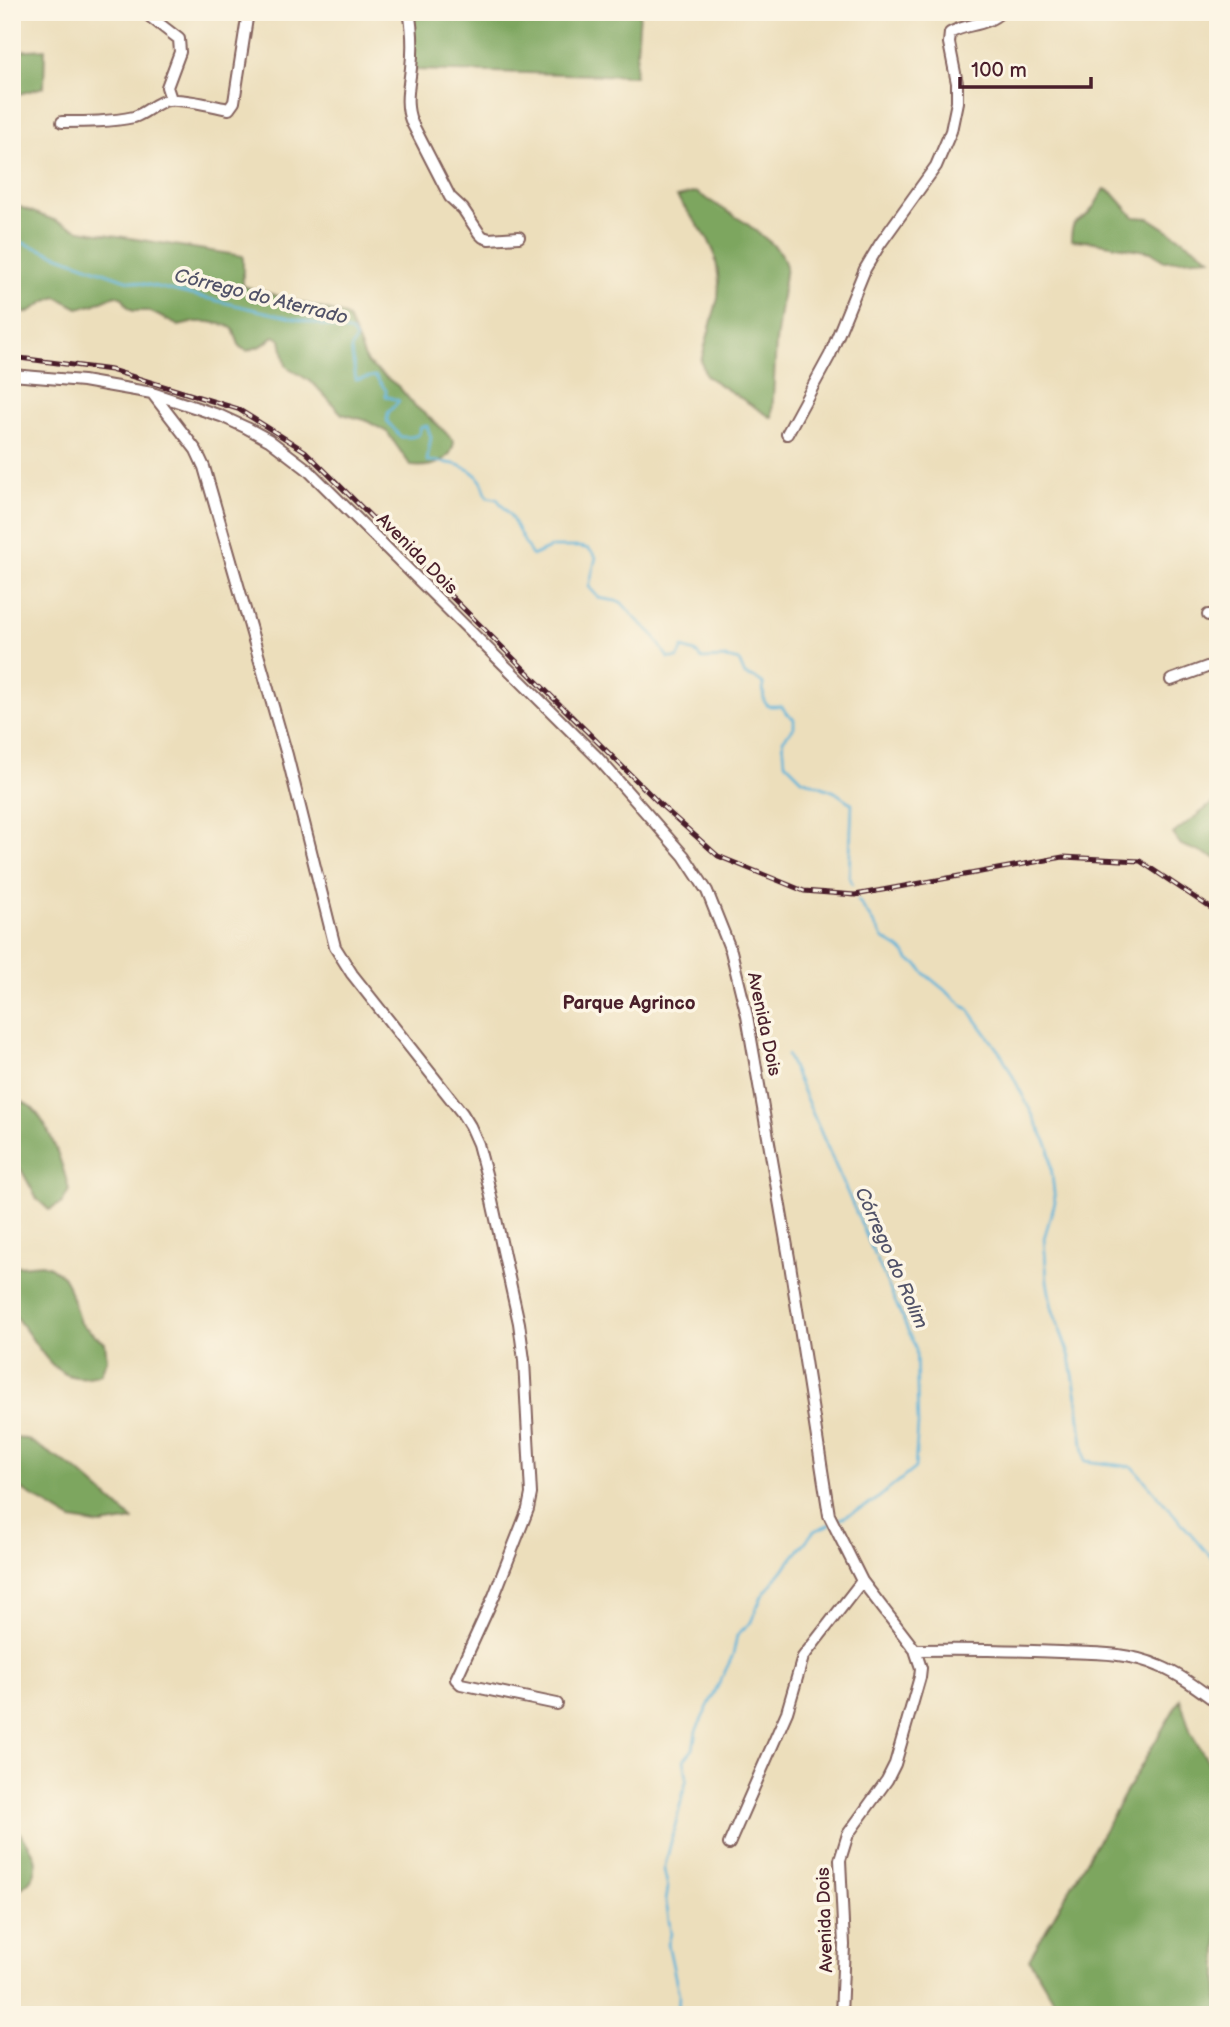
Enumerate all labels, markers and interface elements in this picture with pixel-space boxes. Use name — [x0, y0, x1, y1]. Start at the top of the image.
scale bar — [960, 46, 1092, 90]
text: 100 m — [971, 58, 1027, 83]
water label: Córrego do Aterrado — [172, 264, 350, 330]
street label: Avenida Dois — [372, 509, 462, 599]
street label: Avenida Dois — [743, 970, 785, 1078]
district label: Parque Agrinco — [562, 992, 696, 1015]
water label: Córrego do Rolim — [850, 1184, 932, 1332]
street label: Avenida Dois — [813, 1867, 837, 1973]

